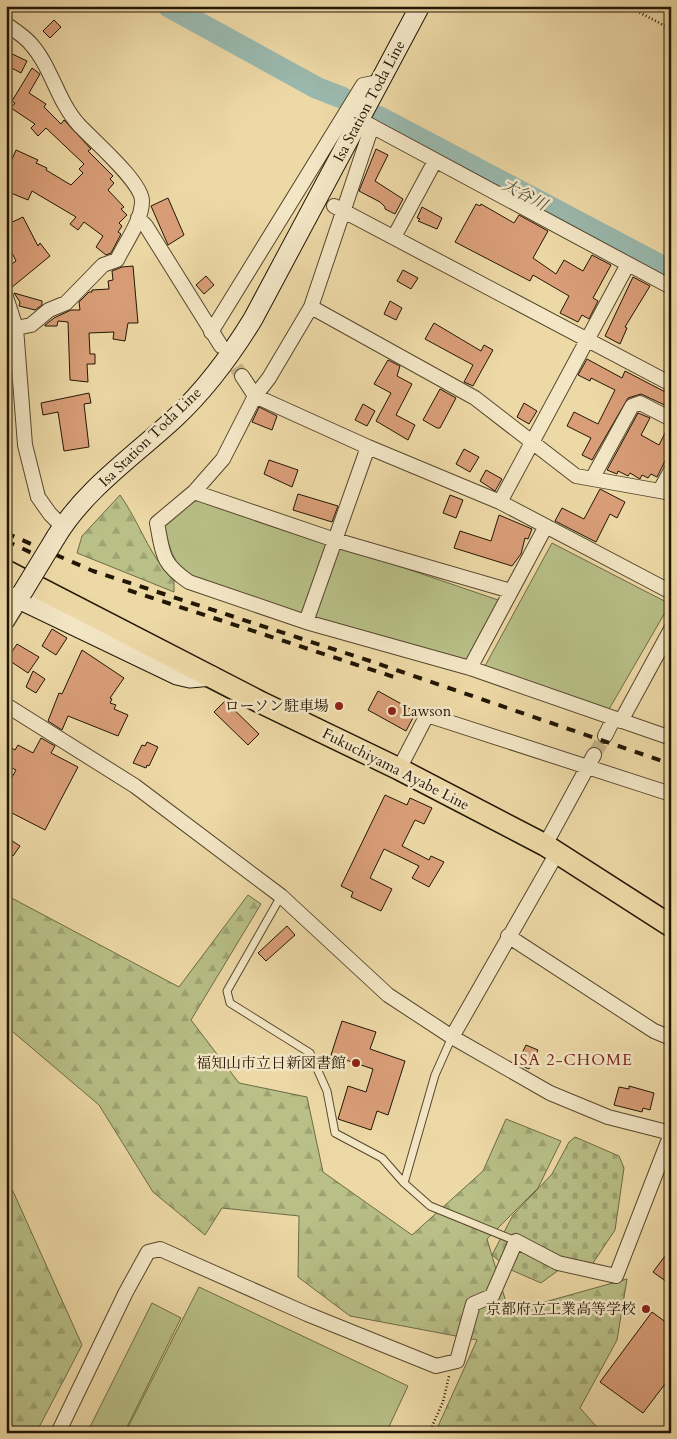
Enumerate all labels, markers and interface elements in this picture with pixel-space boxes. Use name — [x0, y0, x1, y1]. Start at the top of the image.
street label: Isa Station Toda Line — [328, 36, 410, 165]
water label: 大谷川 — [498, 174, 553, 217]
street label: Isa Station Toda Line — [94, 383, 206, 491]
place label: ローソン駐車場 — [225, 696, 329, 716]
marker: ローソン駐車場 — [333, 700, 345, 712]
place label: Lawson — [402, 701, 452, 721]
marker: Lawson — [386, 705, 398, 717]
street label: Fukuchiyama Ayabe Line — [319, 723, 473, 815]
district label: ISA 2-CHOME — [513, 1049, 633, 1071]
place label: 福知山市立日新図書館 — [196, 1053, 346, 1073]
marker: 福知山市立日新図書館 — [350, 1057, 362, 1069]
place label: 京都府立工業高等学校 — [486, 1299, 636, 1319]
marker: 京都府立工業高等学校 — [640, 1303, 652, 1315]

